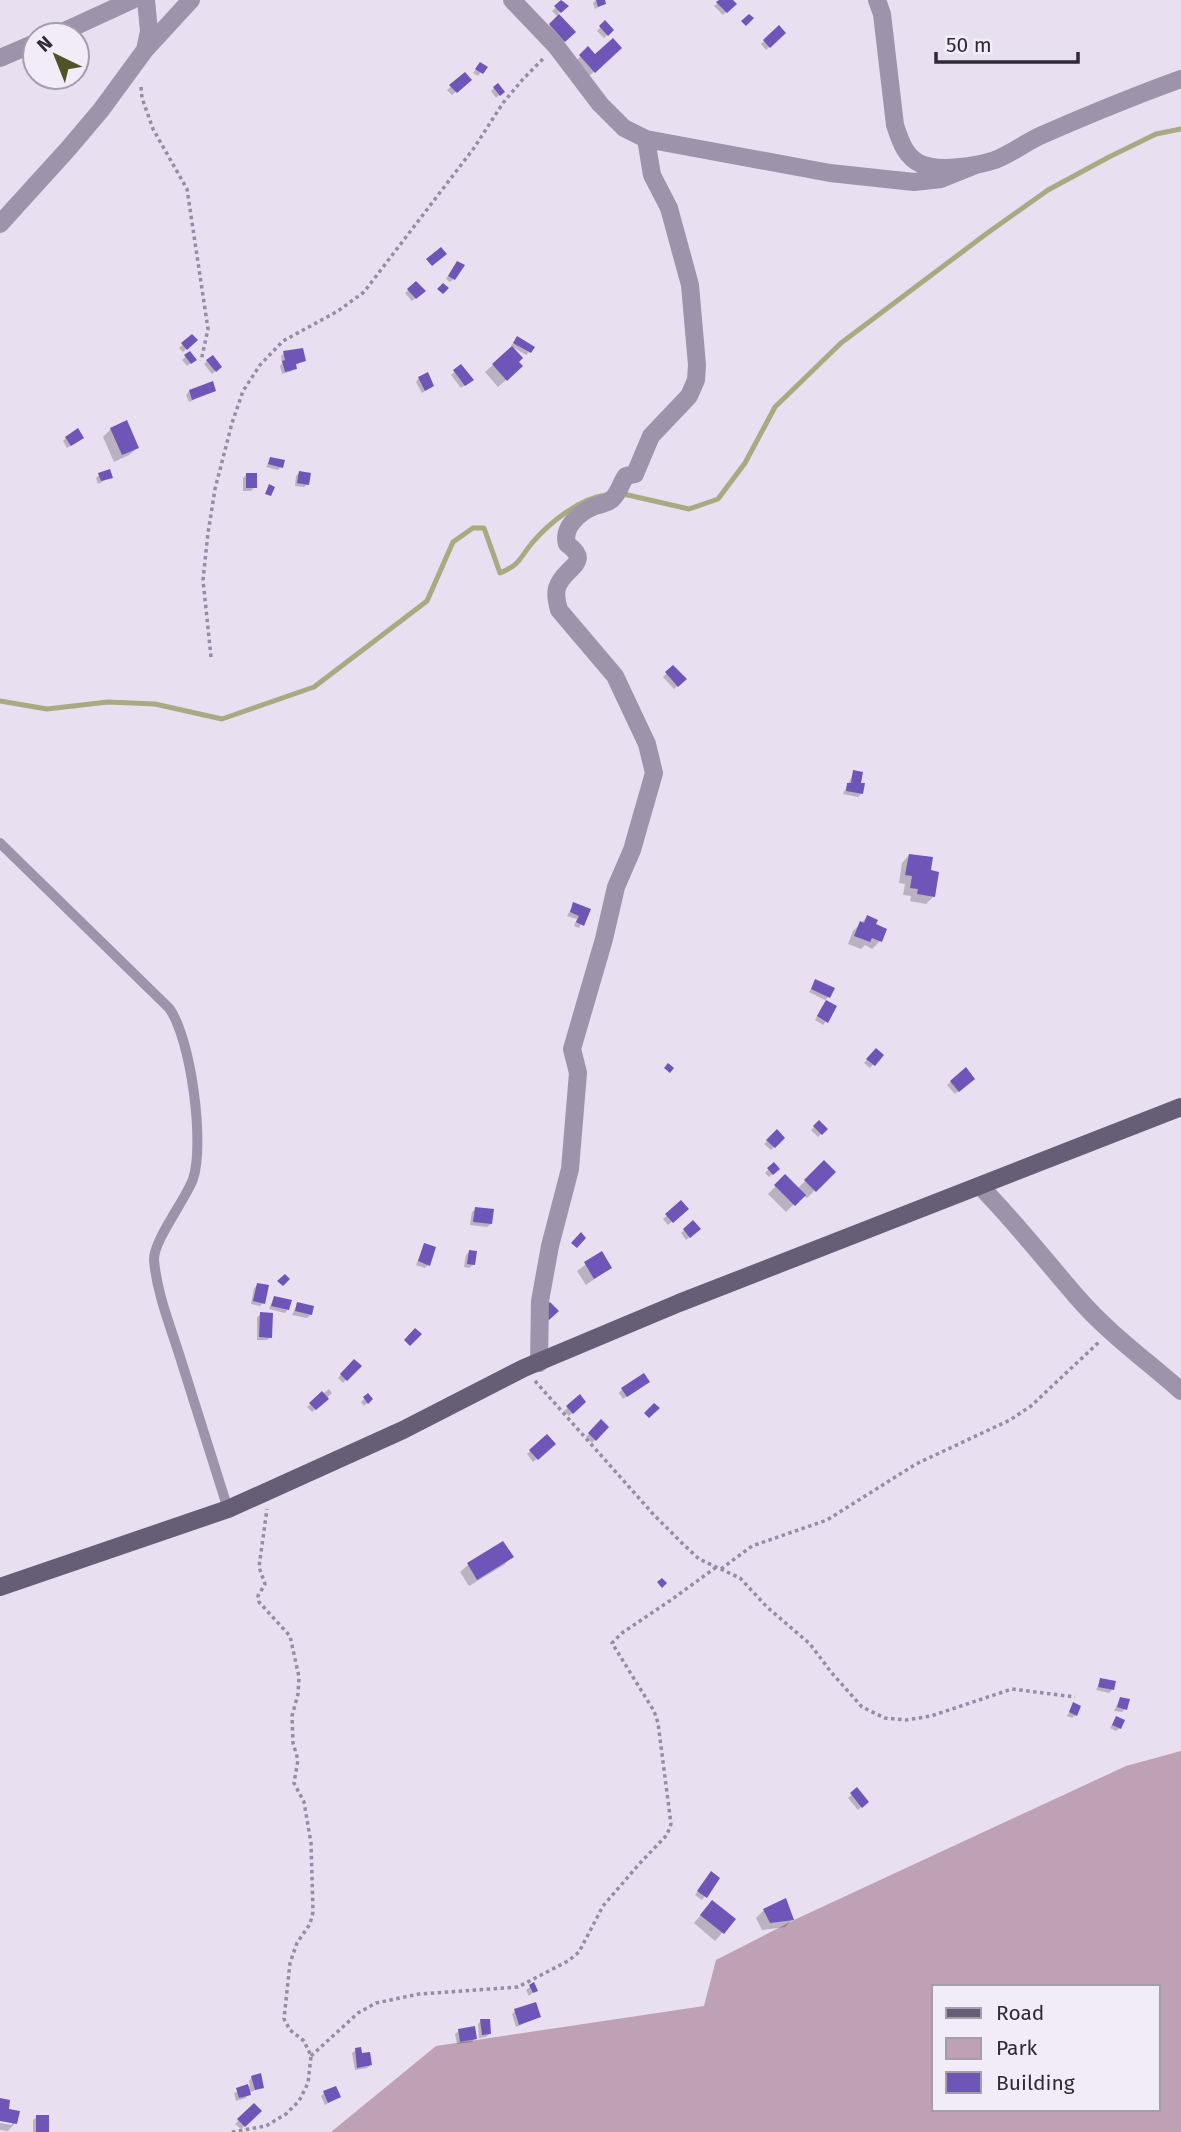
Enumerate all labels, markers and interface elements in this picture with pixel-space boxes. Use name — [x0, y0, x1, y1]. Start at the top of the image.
north arrow — [21, 21, 91, 91]
scale bar — [936, 21, 1078, 65]
text: N — [32, 31, 57, 57]
text: 50 m — [946, 32, 992, 58]
legend — [932, 1985, 1160, 2111]
text: Road — [996, 2000, 1044, 2026]
text: Park — [996, 2035, 1038, 2061]
text: Building — [996, 2070, 1075, 2096]

